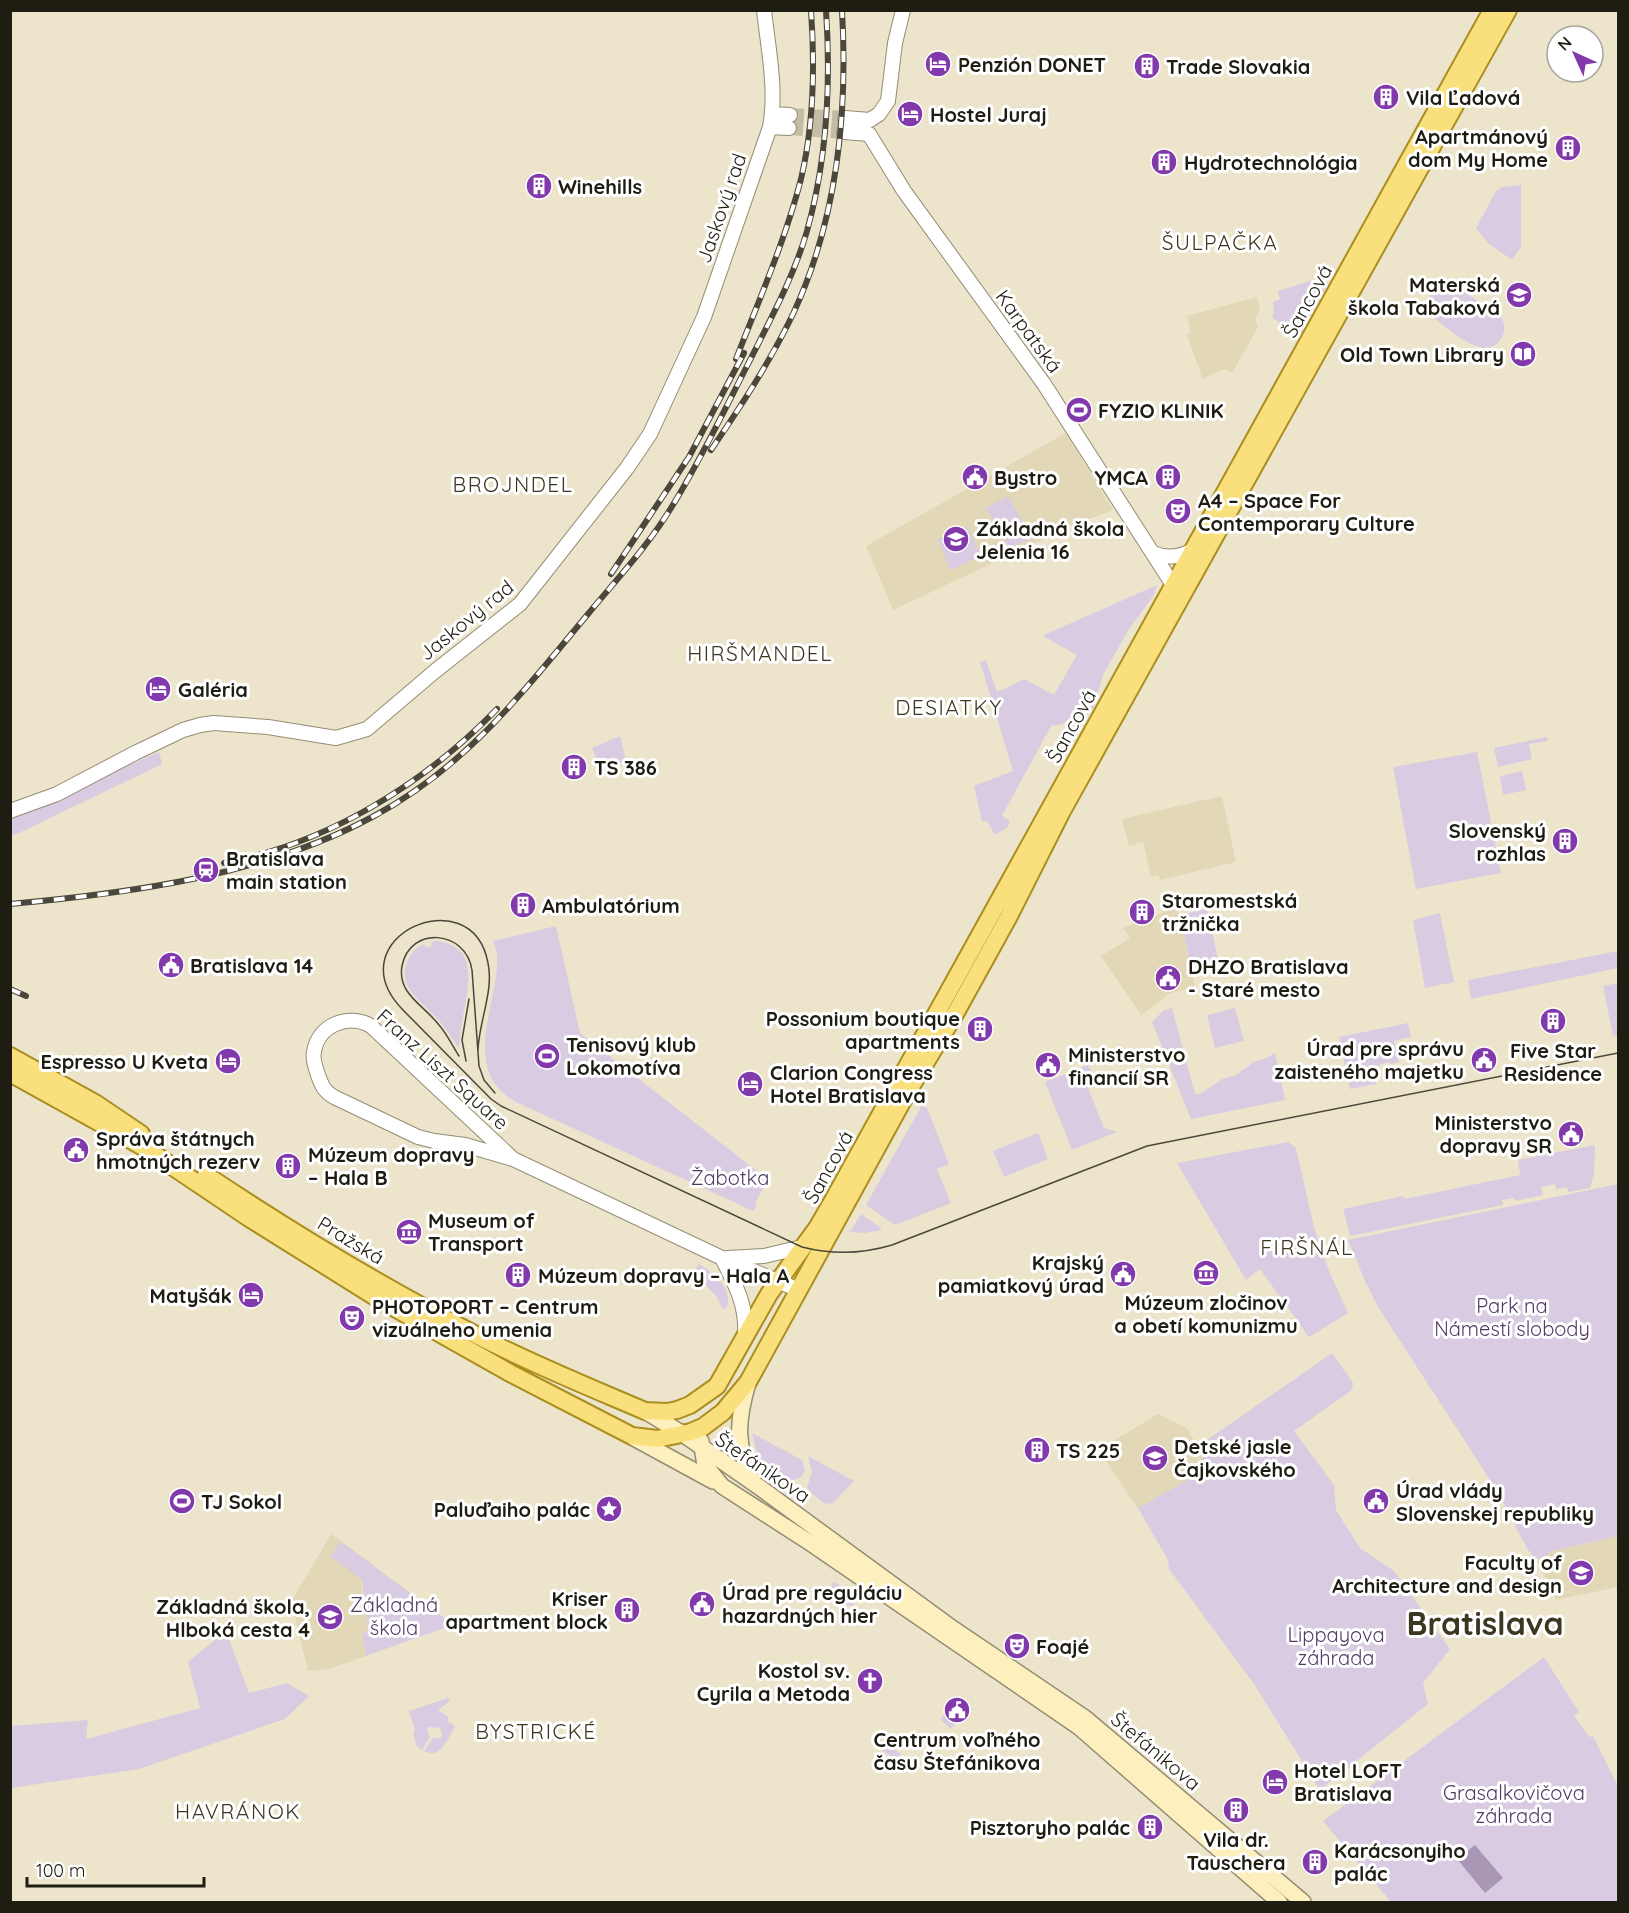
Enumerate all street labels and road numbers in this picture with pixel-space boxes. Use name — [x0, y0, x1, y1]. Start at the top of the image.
street label: Jaskový rad — [691, 150, 751, 266]
street label: Šancová — [1277, 260, 1337, 342]
street label: Karpatská — [990, 284, 1068, 378]
street label: Jaskový rad — [414, 574, 518, 666]
street label: Šancová — [1041, 685, 1101, 767]
street label: Franz Liszt Square — [372, 1003, 514, 1135]
street label: Šancová — [798, 1126, 858, 1208]
street label: Pražská — [313, 1210, 389, 1270]
street label: Štefánikova — [711, 1426, 815, 1508]
street label: Štefánikova — [1106, 1706, 1206, 1796]

